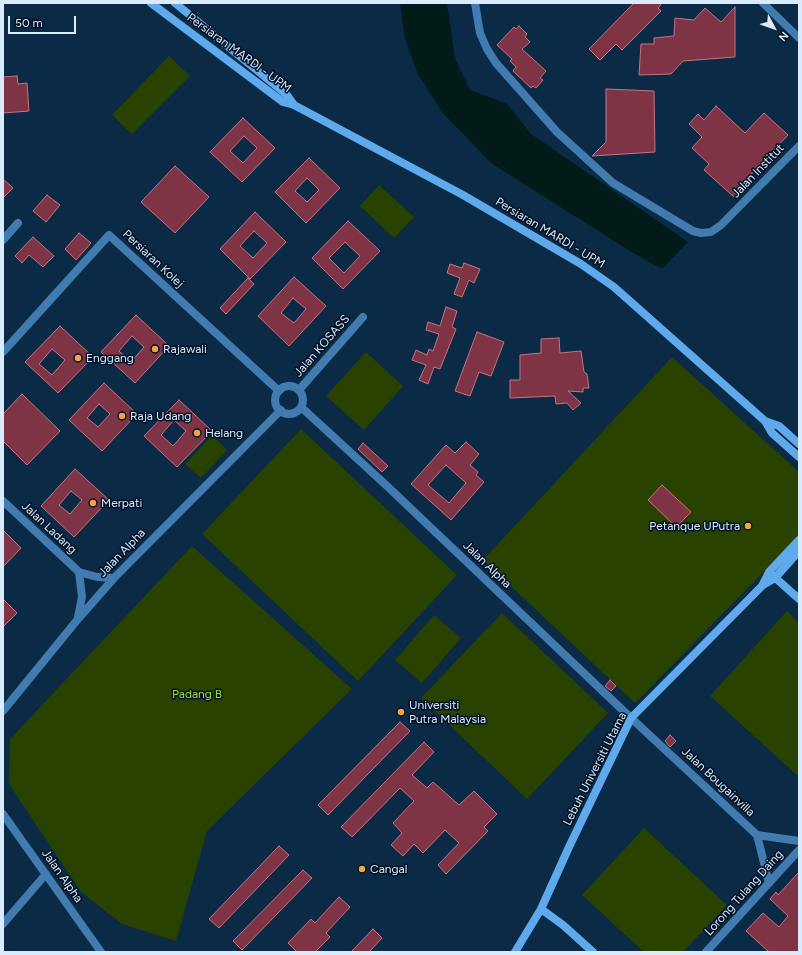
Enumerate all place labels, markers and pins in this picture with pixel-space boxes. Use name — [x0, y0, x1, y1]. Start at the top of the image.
place label: Rajawali — [163, 342, 207, 356]
marker: Rajawali — [150, 344, 160, 354]
place label: Enggang — [86, 351, 134, 365]
marker: Enggang — [73, 353, 83, 363]
place label: Raja Udang — [130, 409, 191, 423]
marker: Raja Udang — [117, 411, 127, 421]
place label: Helang — [205, 426, 243, 440]
marker: Helang — [192, 428, 202, 438]
place label: Merpati — [101, 496, 142, 510]
marker: Merpati — [88, 498, 98, 508]
place label: Petanque UPutra — [649, 519, 740, 533]
marker: Petanque UPutra — [743, 521, 753, 531]
place label: Universiti Putra Malaysia — [409, 698, 486, 726]
marker: Universiti Putra Malaysia — [396, 707, 406, 717]
place label: Cangal — [370, 862, 407, 876]
marker: Cangal — [357, 864, 367, 874]

